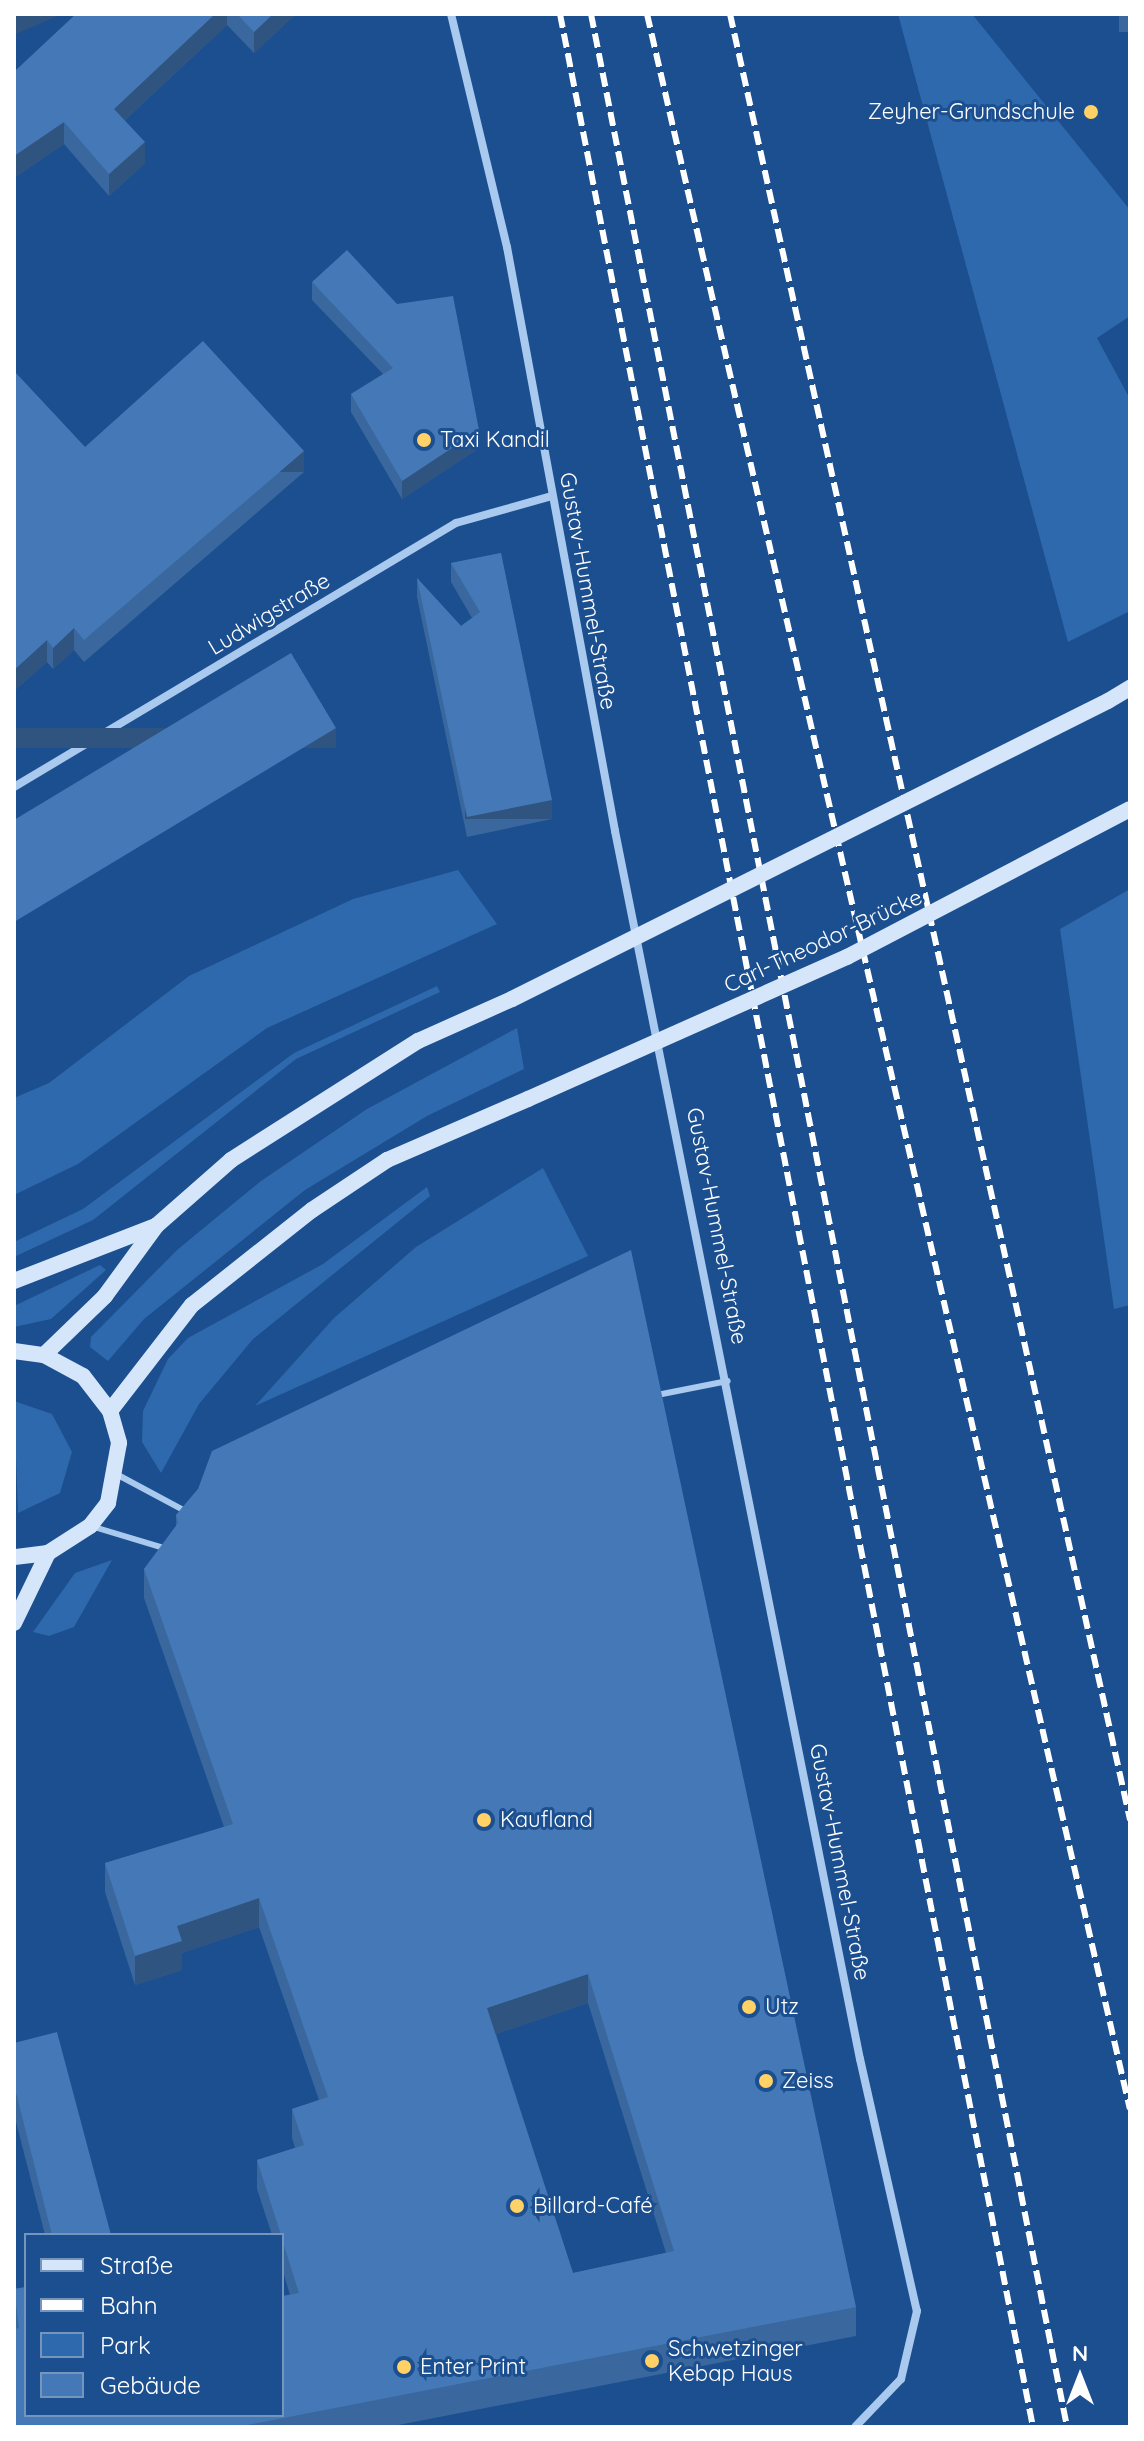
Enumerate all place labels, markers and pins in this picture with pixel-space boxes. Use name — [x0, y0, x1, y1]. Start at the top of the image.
place label: Zeyher-Grundschule — [868, 99, 1075, 125]
marker: Zeyher-Grundschule — [1082, 103, 1100, 121]
place label: Taxi Kandil — [440, 427, 550, 453]
marker: Taxi Kandil — [415, 431, 433, 449]
place label: Kaufland — [500, 1807, 593, 1833]
marker: Kaufland — [475, 1811, 493, 1829]
place label: Utz — [765, 1994, 799, 2020]
marker: Utz — [740, 1998, 758, 2016]
place label: Zeiss — [782, 2068, 834, 2094]
marker: Zeiss — [757, 2072, 775, 2090]
place label: Billard-Café — [533, 2193, 653, 2219]
marker: Billard-Café — [508, 2197, 526, 2215]
place label: Schwetzinger Kebap Haus — [668, 2335, 803, 2386]
marker: Schwetzinger Kebap Haus — [643, 2352, 661, 2370]
place label: Enter Print — [420, 2354, 526, 2380]
marker: Enter Print — [395, 2358, 413, 2376]

